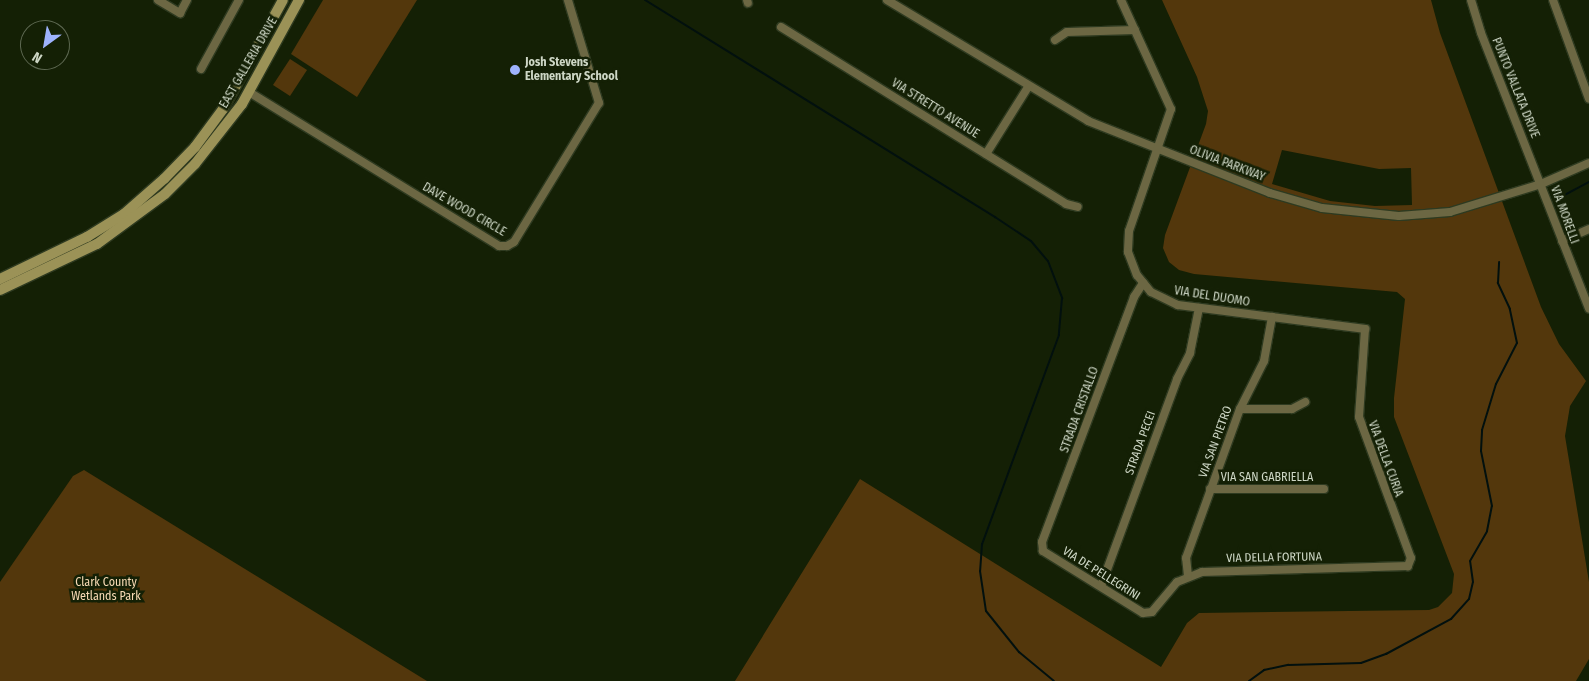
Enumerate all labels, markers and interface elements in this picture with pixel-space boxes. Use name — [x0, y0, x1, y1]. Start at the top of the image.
street label: EAST GALLERIA DRIVE — [217, 15, 281, 111]
north arrow — [20, 20, 70, 70]
street label: PUNTO VALLATA DRIVE — [1488, 36, 1542, 140]
text: N — [29, 48, 45, 67]
place label: Josh Stevens Elementary School — [525, 56, 618, 84]
marker: Josh Stevens Elementary School — [509, 64, 521, 76]
street label: VIA STRETTO AVENUE — [888, 76, 982, 142]
street label: OLIVIA PARKWAY — [1187, 143, 1267, 185]
street label: DAVE WOOD CIRCLE — [420, 180, 508, 240]
street label: VIA MORELLI — [1547, 184, 1581, 246]
street label: VIA DEL DUOMO — [1173, 284, 1251, 310]
street label: STRADA CRISTALLO — [1058, 365, 1102, 455]
street label: VIA SAN PIETRO — [1196, 404, 1236, 480]
street label: STRADA PECEI — [1123, 409, 1159, 477]
street label: VIA DELLA CURIA — [1365, 419, 1405, 499]
street label: VIA SAN GABRIELLA — [1221, 471, 1313, 485]
street label: VIA DE PELLEGRINI — [1060, 544, 1142, 604]
street label: VIA DELLA FORTUNA — [1226, 550, 1322, 566]
park label: Clark County Wetlands Park — [71, 576, 141, 604]

